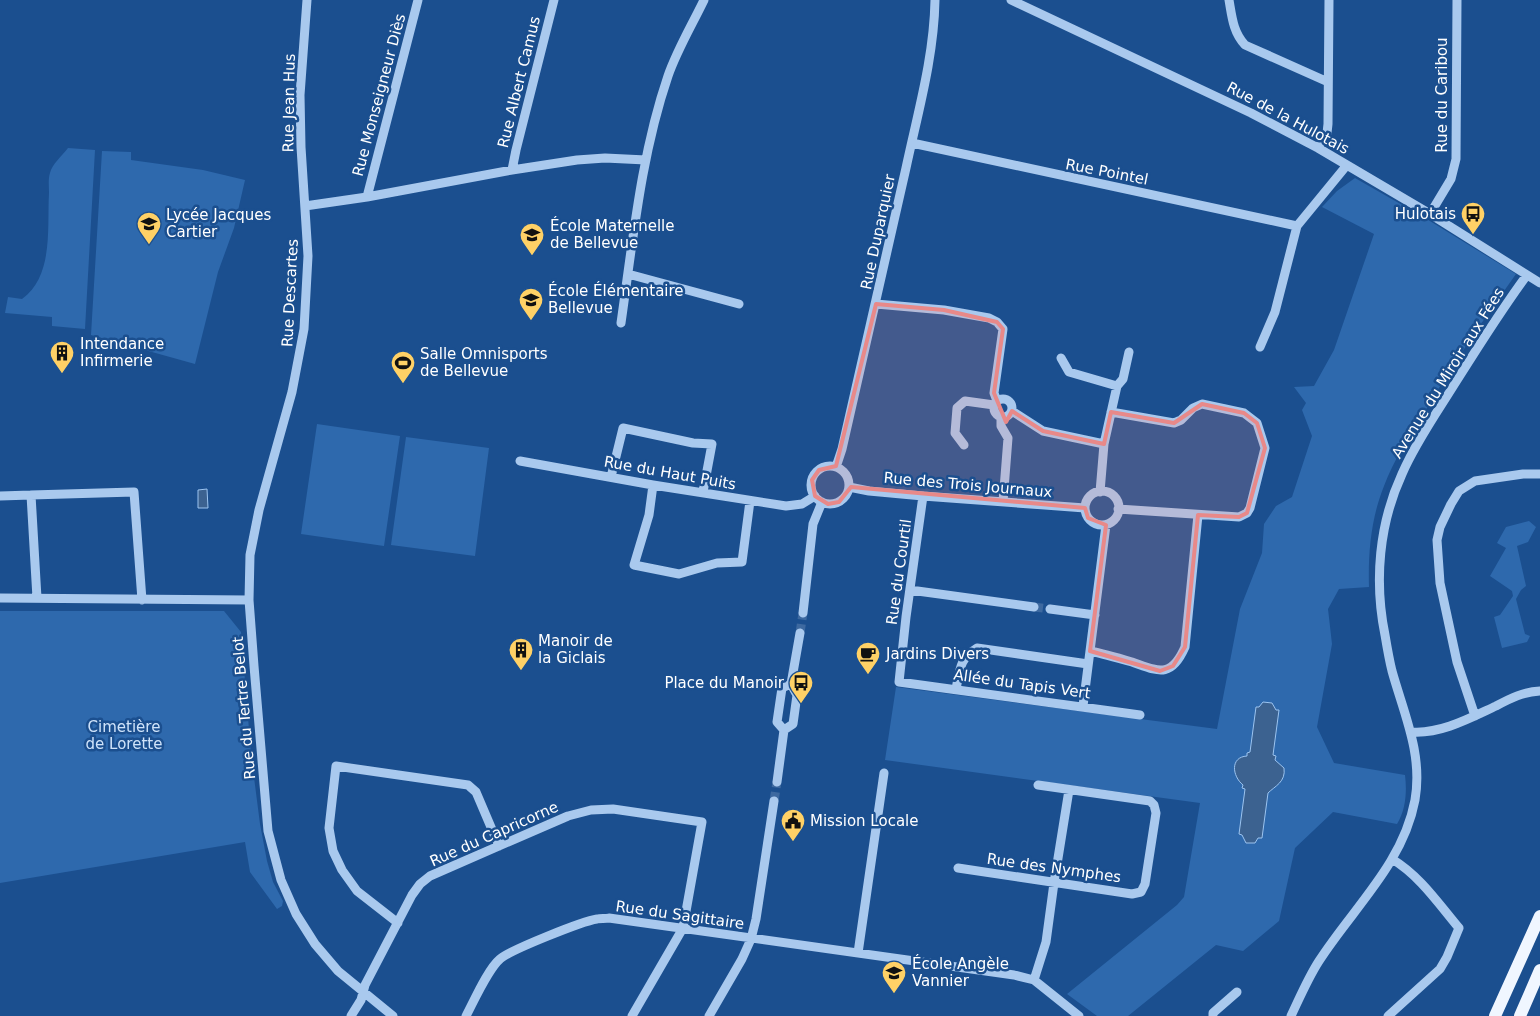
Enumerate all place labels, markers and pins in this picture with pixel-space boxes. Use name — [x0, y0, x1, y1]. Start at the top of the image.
bus stop icon: Hulotais — [1460, 201, 1486, 235]
place label: Hulotais — [1395, 205, 1456, 223]
place label: Lycée Jacques Cartier — [166, 206, 271, 241]
school or university icon: Lycée Jacques Cartier — [136, 211, 162, 245]
place label: École Maternelle de Bellevue — [550, 216, 675, 252]
school or university icon: École Maternelle de Bellevue — [519, 222, 545, 256]
place label: École Élémentaire Bellevue — [548, 281, 684, 317]
school or university icon: École Élémentaire Bellevue — [518, 287, 544, 321]
place label: Intendance Infirmerie — [80, 335, 164, 370]
building icon: Intendance Infirmerie — [49, 340, 75, 374]
place label: Salle Omnisports de Bellevue — [420, 345, 548, 380]
sports icon: Salle Omnisports de Bellevue — [390, 350, 416, 384]
place label: Manoir de la Giclais — [538, 632, 613, 667]
building icon: Manoir de la Giclais — [508, 637, 534, 671]
cafe icon: Jardins Divers — [855, 641, 881, 675]
place label: Jardins Divers — [885, 645, 989, 663]
bus stop icon: Place du Manoir — [788, 670, 814, 704]
place label: Place du Manoir — [664, 674, 785, 692]
public building icon: Mission Locale — [780, 808, 806, 842]
place label: Mission Locale — [810, 812, 918, 830]
place label: École Angèle Vannier — [912, 954, 1009, 990]
school or university icon: École Angèle Vannier — [881, 960, 907, 994]

